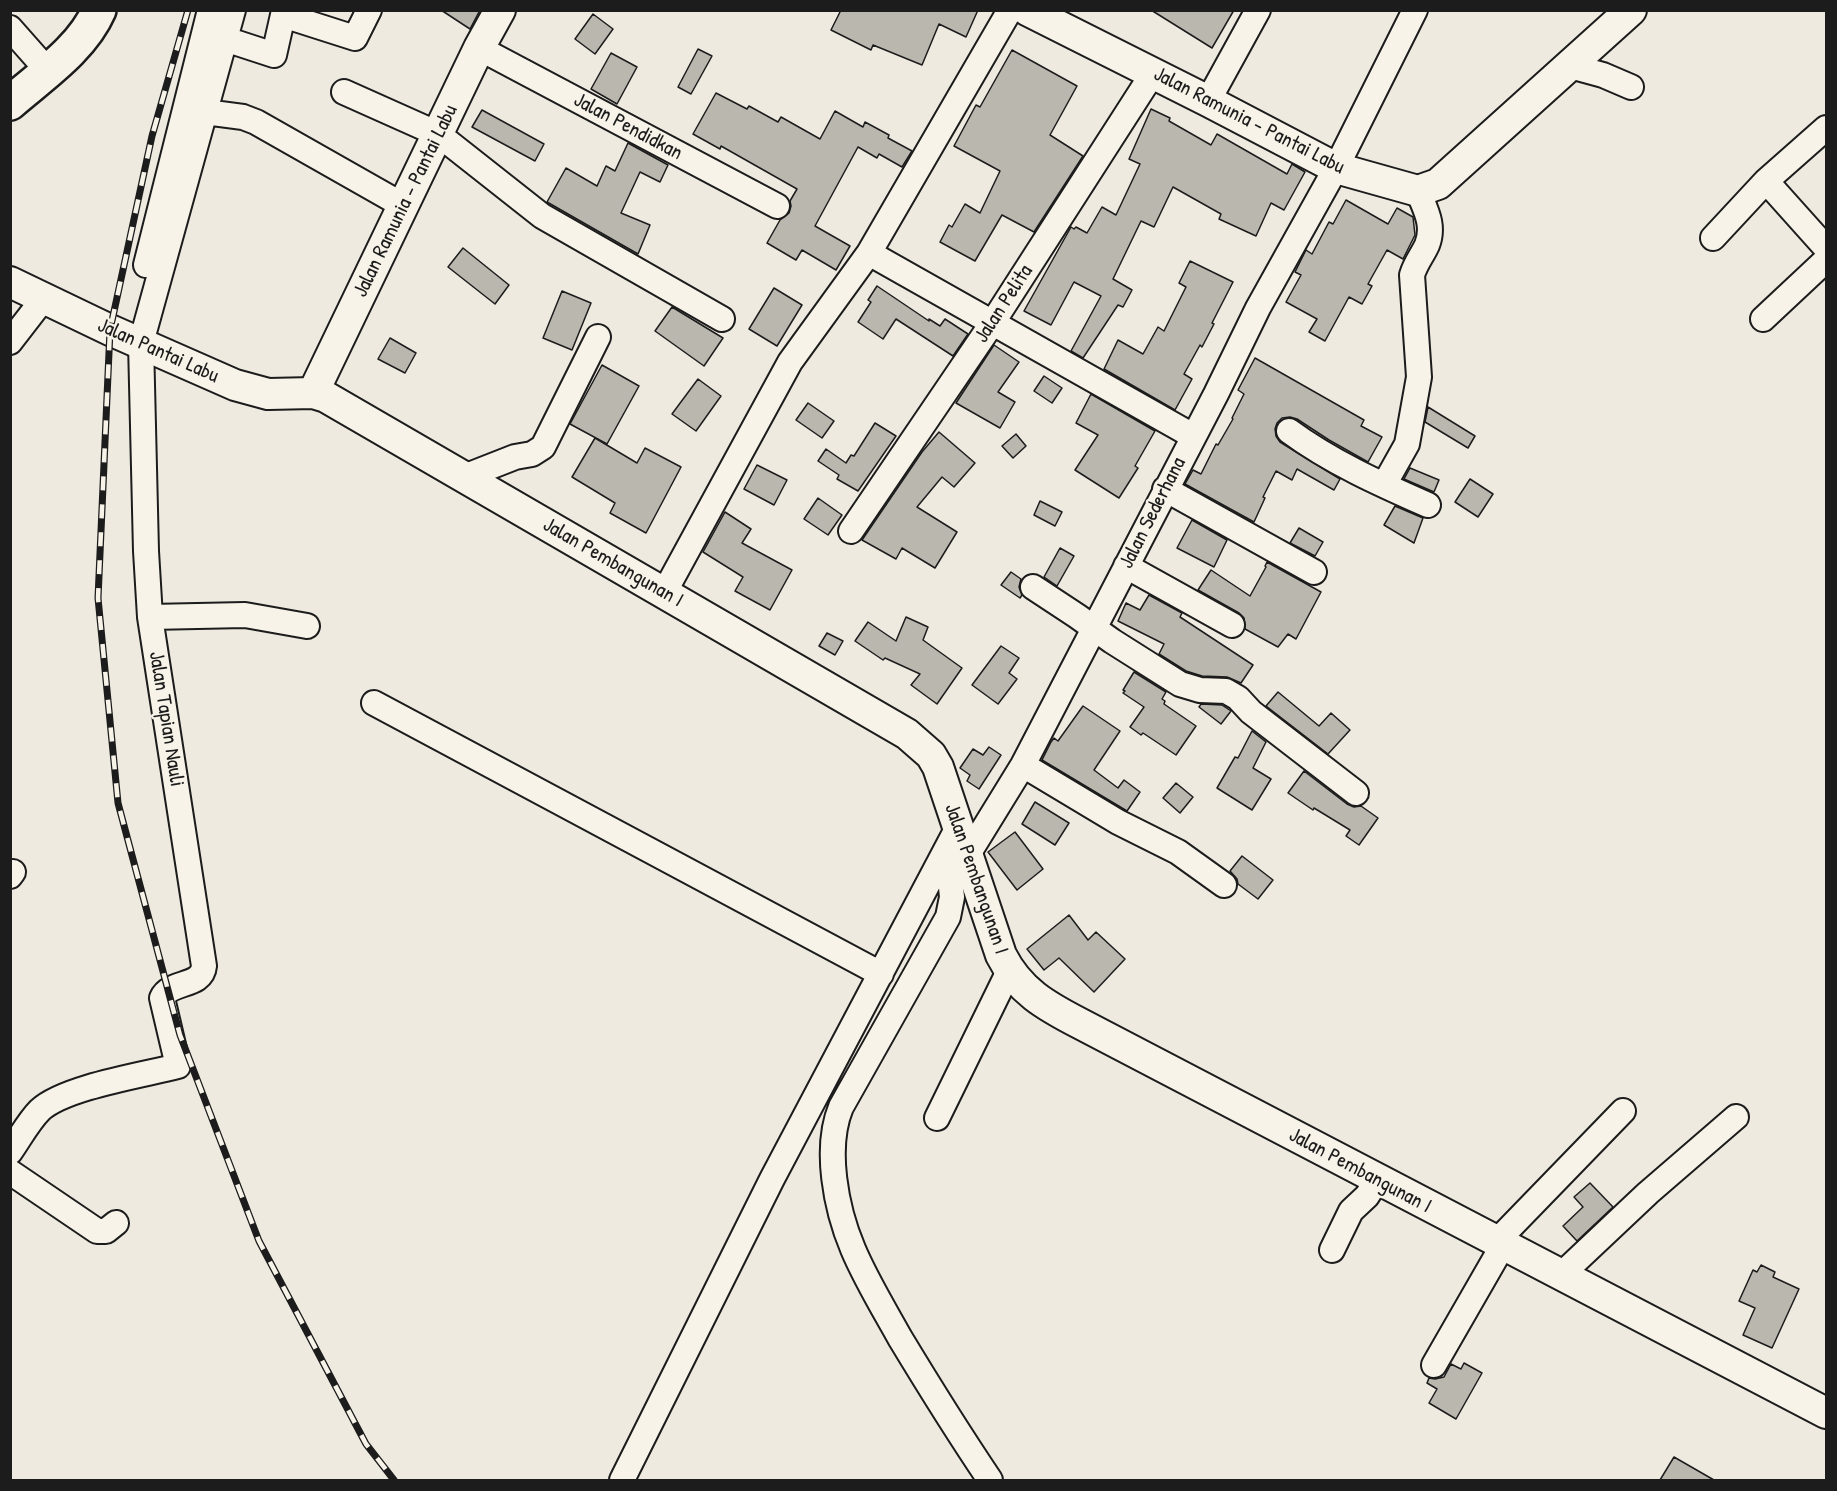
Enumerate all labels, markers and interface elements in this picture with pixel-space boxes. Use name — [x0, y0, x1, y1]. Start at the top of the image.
street label: Jalan Ramunia - Pantai Labu — [1149, 62, 1349, 180]
street label: Jalan Pendidkan — [569, 88, 687, 166]
street label: Jalan Ramunia - Pantai Labu — [348, 101, 464, 301]
street label: Jalan Pelita — [969, 260, 1039, 348]
street label: Jalan Pantai Labu — [93, 313, 223, 389]
street label: Jalan Sederhana — [1114, 453, 1192, 573]
street label: Jalan Pembangunan I — [538, 513, 688, 613]
street label: Jalan Tapian Nauli — [143, 650, 189, 788]
street label: Jalan Pembangunan I — [938, 800, 1014, 958]
street label: Jalan Pembangunan I — [1284, 1123, 1436, 1219]

